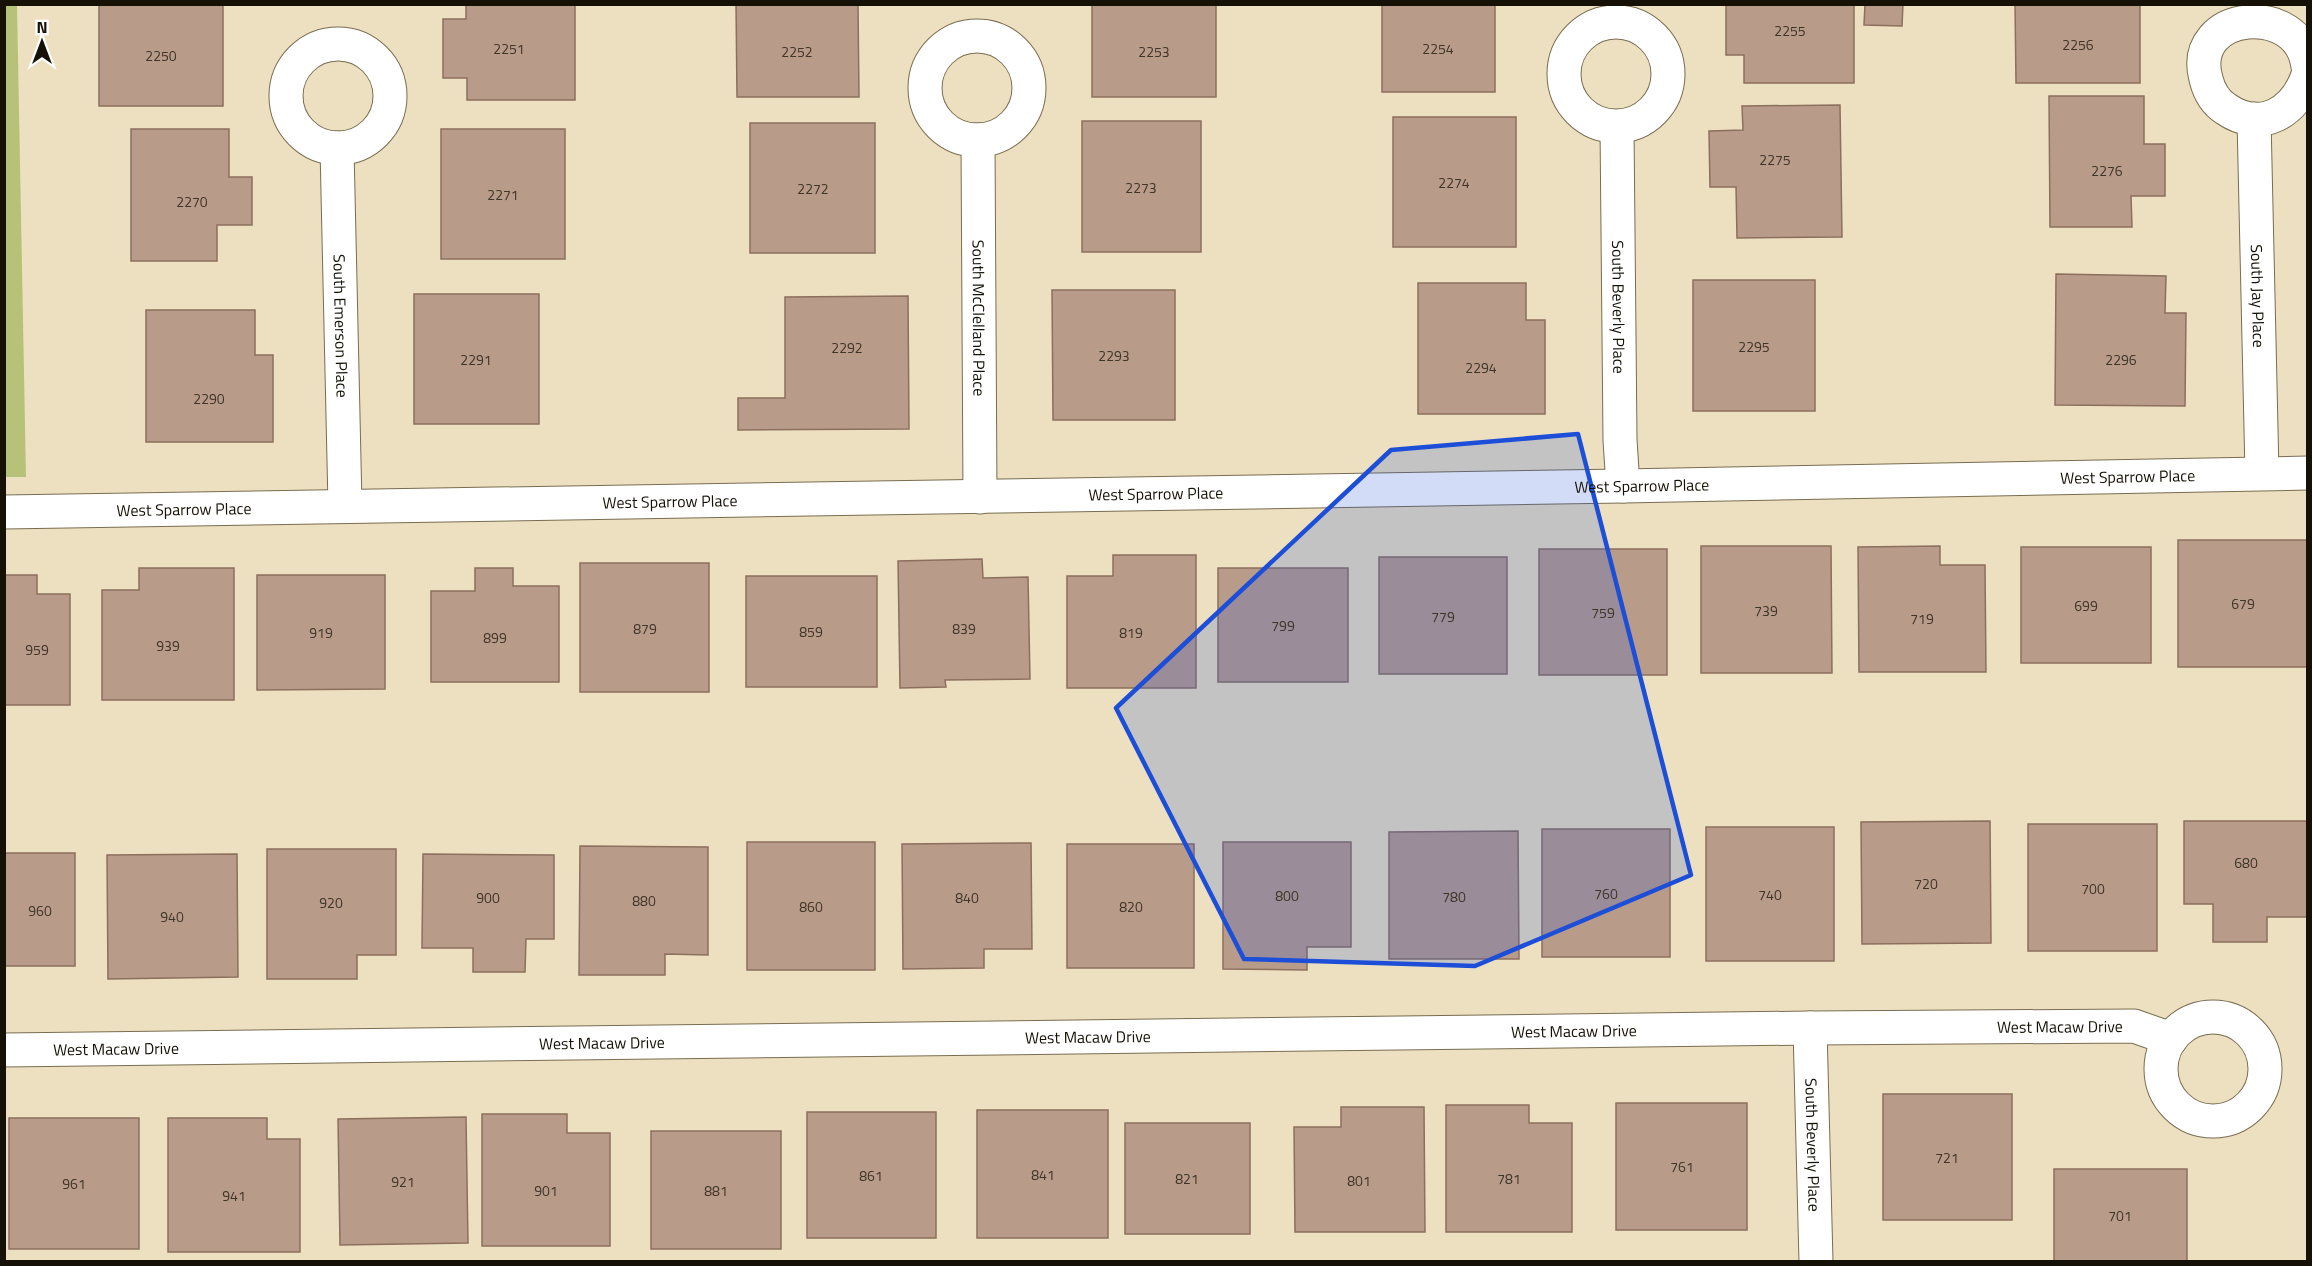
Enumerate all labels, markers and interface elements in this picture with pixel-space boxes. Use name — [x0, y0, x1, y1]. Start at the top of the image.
north arrow — [12, 12, 72, 72]
text: N — [36, 15, 48, 39]
house number: 2255 — [1774, 20, 1806, 41]
house number: 2256 — [2062, 34, 2094, 55]
house number: 2251 — [493, 38, 525, 59]
house number: 2254 — [1422, 38, 1454, 59]
house number: 2252 — [781, 41, 813, 62]
house number: 2253 — [1138, 41, 1170, 62]
house number: 2250 — [145, 45, 177, 66]
house number: 2275 — [1759, 149, 1791, 170]
house number: 2276 — [2091, 160, 2123, 181]
house number: 2274 — [1438, 172, 1470, 193]
house number: 2273 — [1125, 177, 1157, 198]
house number: 2272 — [797, 178, 829, 199]
house number: 2271 — [487, 184, 519, 205]
house number: 2270 — [176, 191, 208, 212]
street label: South McClelland Place — [967, 240, 991, 396]
street label: South Beverly Place — [1606, 240, 1631, 374]
street label: South Jay Place — [2245, 244, 2271, 348]
street label: South Emerson Place — [327, 254, 355, 398]
house number: 2295 — [1738, 336, 1770, 357]
house number: 2292 — [831, 337, 863, 358]
house number: 2293 — [1098, 345, 1130, 366]
house number: 2291 — [460, 349, 492, 370]
house number: 2296 — [2105, 349, 2137, 370]
house number: 2294 — [1465, 357, 1497, 378]
house number: 2290 — [193, 388, 225, 409]
street label: West Sparrow Place — [2060, 463, 2195, 490]
street label: West Sparrow Place — [1574, 472, 1709, 499]
street label: West Sparrow Place — [1088, 480, 1224, 507]
street label: West Sparrow Place — [602, 488, 738, 514]
street label: West Sparrow Place — [116, 496, 252, 522]
house number: 679 — [2231, 593, 2255, 614]
house number: 699 — [2074, 595, 2098, 616]
house number: 739 — [1754, 600, 1778, 621]
house number: 759 — [1591, 602, 1615, 623]
house number: 779 — [1431, 606, 1455, 627]
house number: 719 — [1910, 608, 1934, 629]
house number: 799 — [1271, 615, 1295, 636]
house number: 879 — [633, 618, 657, 639]
house number: 839 — [952, 618, 976, 639]
house number: 859 — [799, 621, 823, 642]
house number: 919 — [309, 622, 333, 643]
house number: 819 — [1119, 622, 1143, 643]
house number: 899 — [483, 627, 507, 648]
house number: 939 — [156, 635, 180, 656]
house number: 959 — [25, 639, 49, 660]
house number: 680 — [2234, 852, 2258, 873]
house number: 720 — [1914, 873, 1938, 894]
house number: 700 — [2081, 878, 2105, 899]
house number: 760 — [1594, 883, 1618, 904]
house number: 740 — [1758, 884, 1782, 905]
house number: 800 — [1275, 885, 1299, 906]
house number: 780 — [1442, 886, 1466, 907]
house number: 900 — [476, 887, 500, 908]
house number: 840 — [955, 887, 979, 908]
house number: 880 — [632, 890, 656, 911]
house number: 920 — [319, 892, 343, 913]
house number: 860 — [799, 896, 823, 917]
house number: 820 — [1119, 896, 1143, 917]
house number: 960 — [28, 900, 52, 921]
house number: 940 — [160, 906, 184, 927]
street label: West Macaw Drive — [1997, 1014, 2123, 1039]
street label: West Macaw Drive — [1511, 1018, 1637, 1044]
street label: West Macaw Drive — [1025, 1024, 1151, 1050]
street label: West Macaw Drive — [539, 1030, 665, 1055]
street label: West Macaw Drive — [53, 1036, 179, 1061]
street label: South Beverly Place — [1799, 1078, 1827, 1212]
house number: 721 — [1935, 1147, 1959, 1168]
house number: 761 — [1670, 1156, 1694, 1177]
house number: 841 — [1031, 1164, 1055, 1185]
house number: 861 — [859, 1165, 883, 1186]
house number: 821 — [1175, 1168, 1199, 1189]
house number: 781 — [1497, 1168, 1521, 1189]
house number: 801 — [1347, 1170, 1371, 1191]
house number: 921 — [391, 1171, 415, 1192]
house number: 961 — [62, 1173, 86, 1194]
house number: 901 — [534, 1180, 558, 1201]
house number: 881 — [704, 1180, 728, 1201]
house number: 941 — [222, 1185, 246, 1206]
house number: 701 — [2108, 1205, 2132, 1226]

